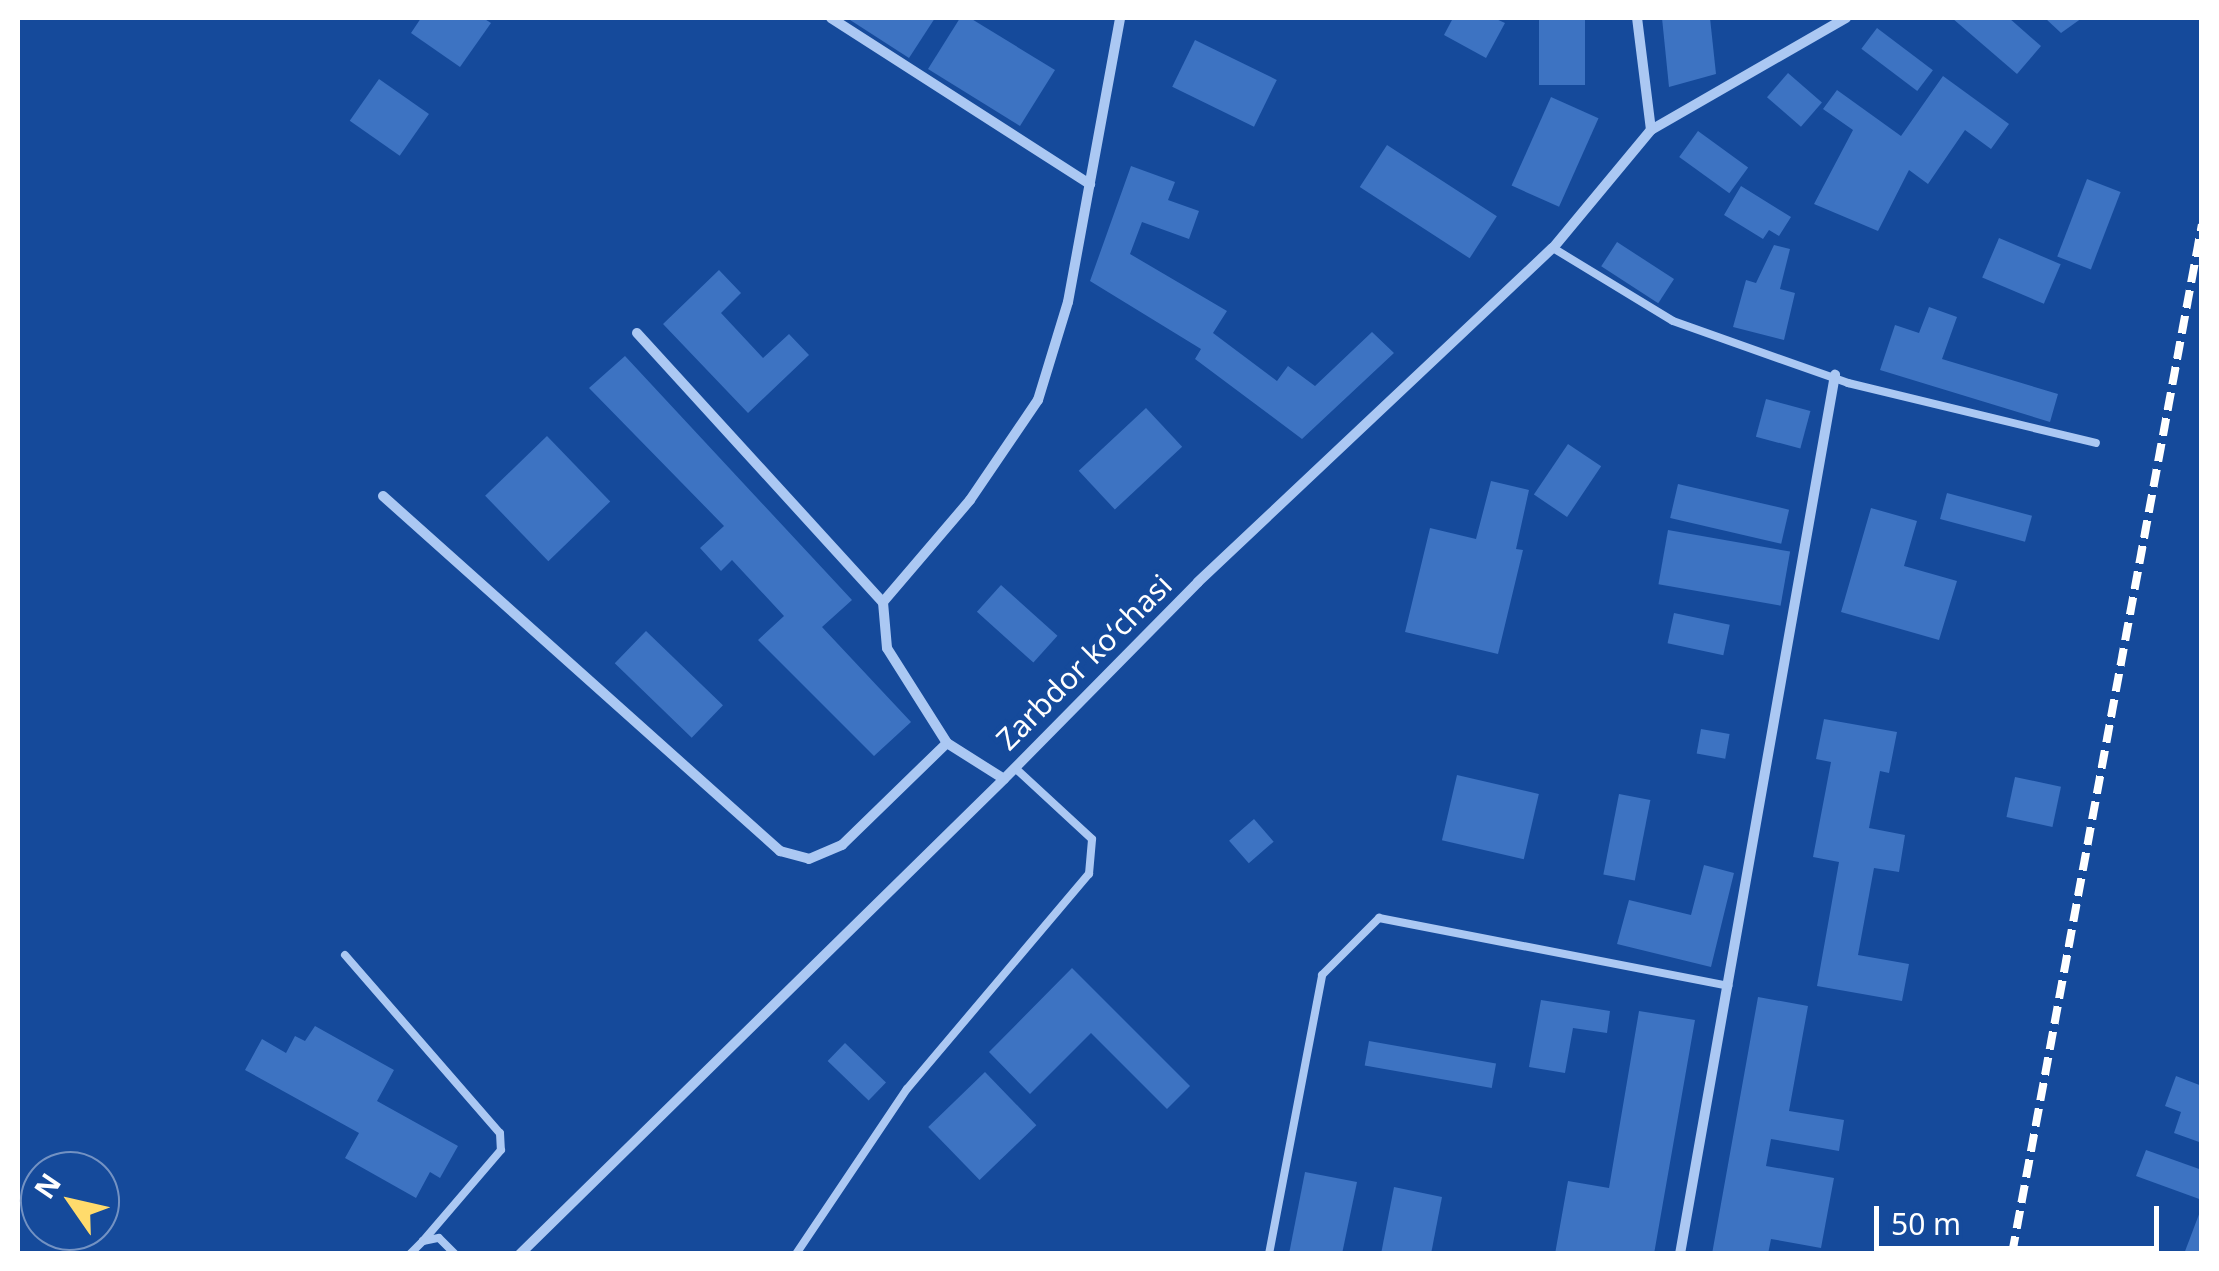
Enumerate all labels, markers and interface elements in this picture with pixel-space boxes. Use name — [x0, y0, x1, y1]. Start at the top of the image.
street label: Zarbdor koʻchasi — [989, 567, 1179, 757]
north arrow — [20, 1151, 120, 1251]
text: N — [25, 1165, 69, 1205]
scale bar — [1879, 1186, 2164, 1248]
text: 50 m — [1891, 1203, 1961, 1244]

